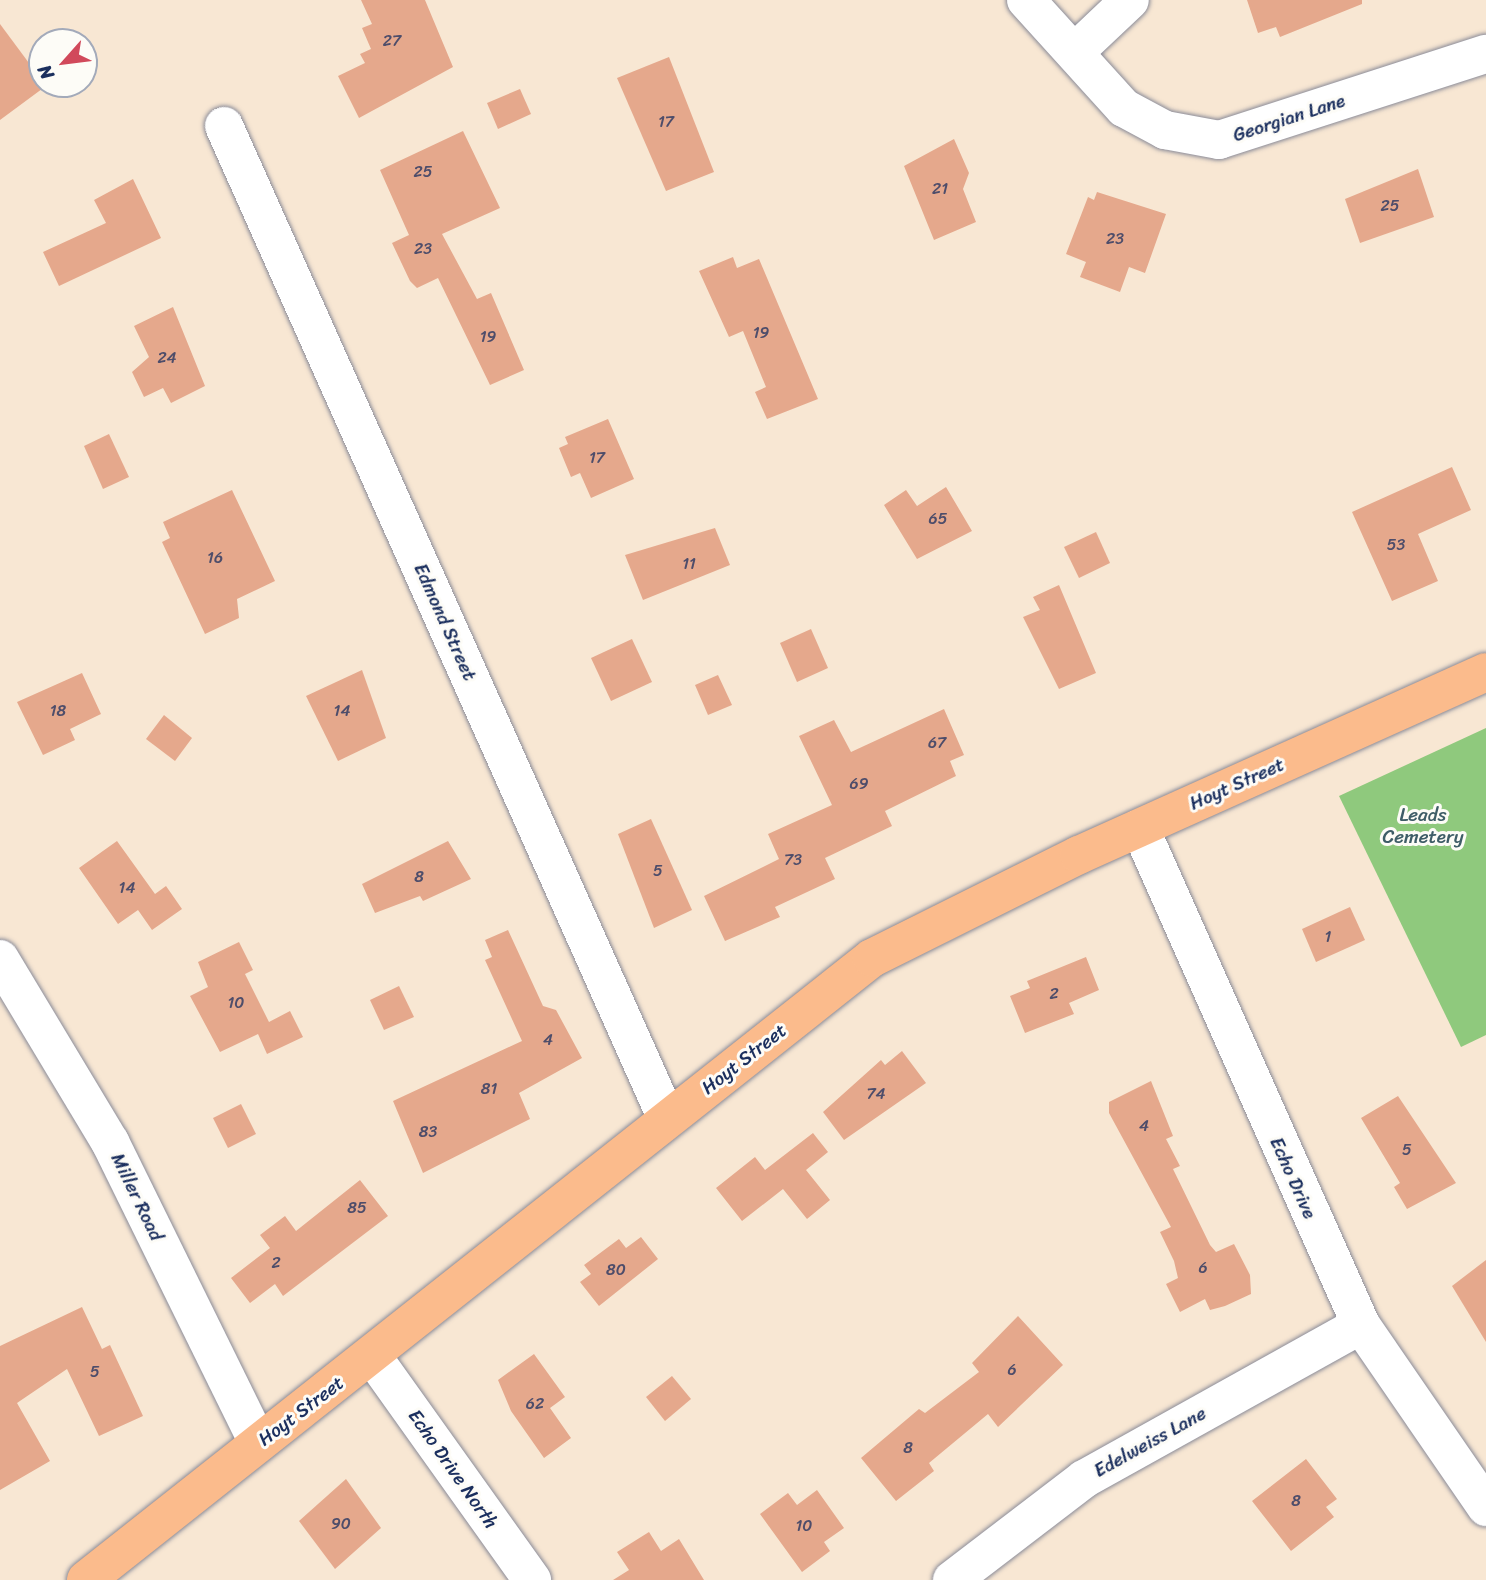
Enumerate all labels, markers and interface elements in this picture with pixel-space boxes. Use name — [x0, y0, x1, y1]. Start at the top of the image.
north arrow — [28, 28, 98, 98]
house number: 27 — [383, 31, 401, 51]
text: N — [28, 59, 63, 86]
street label: Georgian Lane — [1230, 89, 1348, 147]
house number: 17 — [658, 112, 674, 132]
house number: 25 — [413, 162, 433, 182]
house number: 21 — [932, 179, 948, 199]
house number: 25 — [1380, 196, 1400, 216]
house number: 23 — [1106, 229, 1124, 249]
house number: 23 — [414, 239, 432, 259]
house number: 19 — [753, 323, 769, 343]
house number: 19 — [480, 327, 496, 347]
house number: 24 — [157, 348, 177, 368]
house number: 17 — [589, 448, 605, 468]
house number: 65 — [929, 509, 947, 529]
house number: 53 — [1387, 535, 1405, 555]
house number: 16 — [207, 548, 223, 568]
house number: 11 — [682, 554, 696, 574]
street label: Edmond Street — [409, 560, 481, 684]
house number: 18 — [50, 701, 66, 721]
house number: 14 — [334, 701, 350, 721]
house number: 67 — [928, 733, 946, 753]
street label: Hoyt Street — [1186, 753, 1288, 815]
house number: 69 — [850, 774, 868, 794]
park label: Leads Cemetery — [1382, 804, 1464, 848]
house number: 73 — [784, 850, 802, 870]
house number: 5 — [653, 861, 663, 881]
house number: 8 — [414, 867, 424, 887]
house number: 14 — [119, 878, 135, 898]
house number: 1 — [1325, 927, 1331, 947]
house number: 2 — [1049, 984, 1059, 1004]
house number: 10 — [228, 993, 244, 1013]
street label: Hoyt Street — [697, 1019, 791, 1099]
house number: 4 — [543, 1030, 553, 1050]
house number: 81 — [481, 1079, 497, 1099]
house number: 74 — [866, 1084, 886, 1104]
house number: 4 — [1139, 1116, 1149, 1136]
house number: 83 — [419, 1122, 437, 1142]
street label: Echo Drive — [1265, 1133, 1321, 1223]
house number: 5 — [1402, 1140, 1412, 1160]
street label: Miller Road — [106, 1149, 168, 1245]
house number: 85 — [347, 1198, 367, 1218]
house number: 2 — [271, 1253, 281, 1273]
house number: 6 — [1198, 1258, 1208, 1278]
house number: 80 — [606, 1260, 626, 1280]
house number: 6 — [1007, 1360, 1017, 1380]
house number: 5 — [90, 1362, 100, 1382]
street label: Hoyt Street — [254, 1371, 348, 1451]
house number: 62 — [526, 1394, 544, 1414]
street label: Edelweiss Lane — [1090, 1402, 1210, 1482]
street label: Echo Drive North — [403, 1405, 503, 1533]
house number: 8 — [903, 1438, 913, 1458]
house number: 8 — [1291, 1491, 1301, 1511]
house number: 90 — [331, 1514, 351, 1534]
house number: 10 — [796, 1516, 812, 1536]

